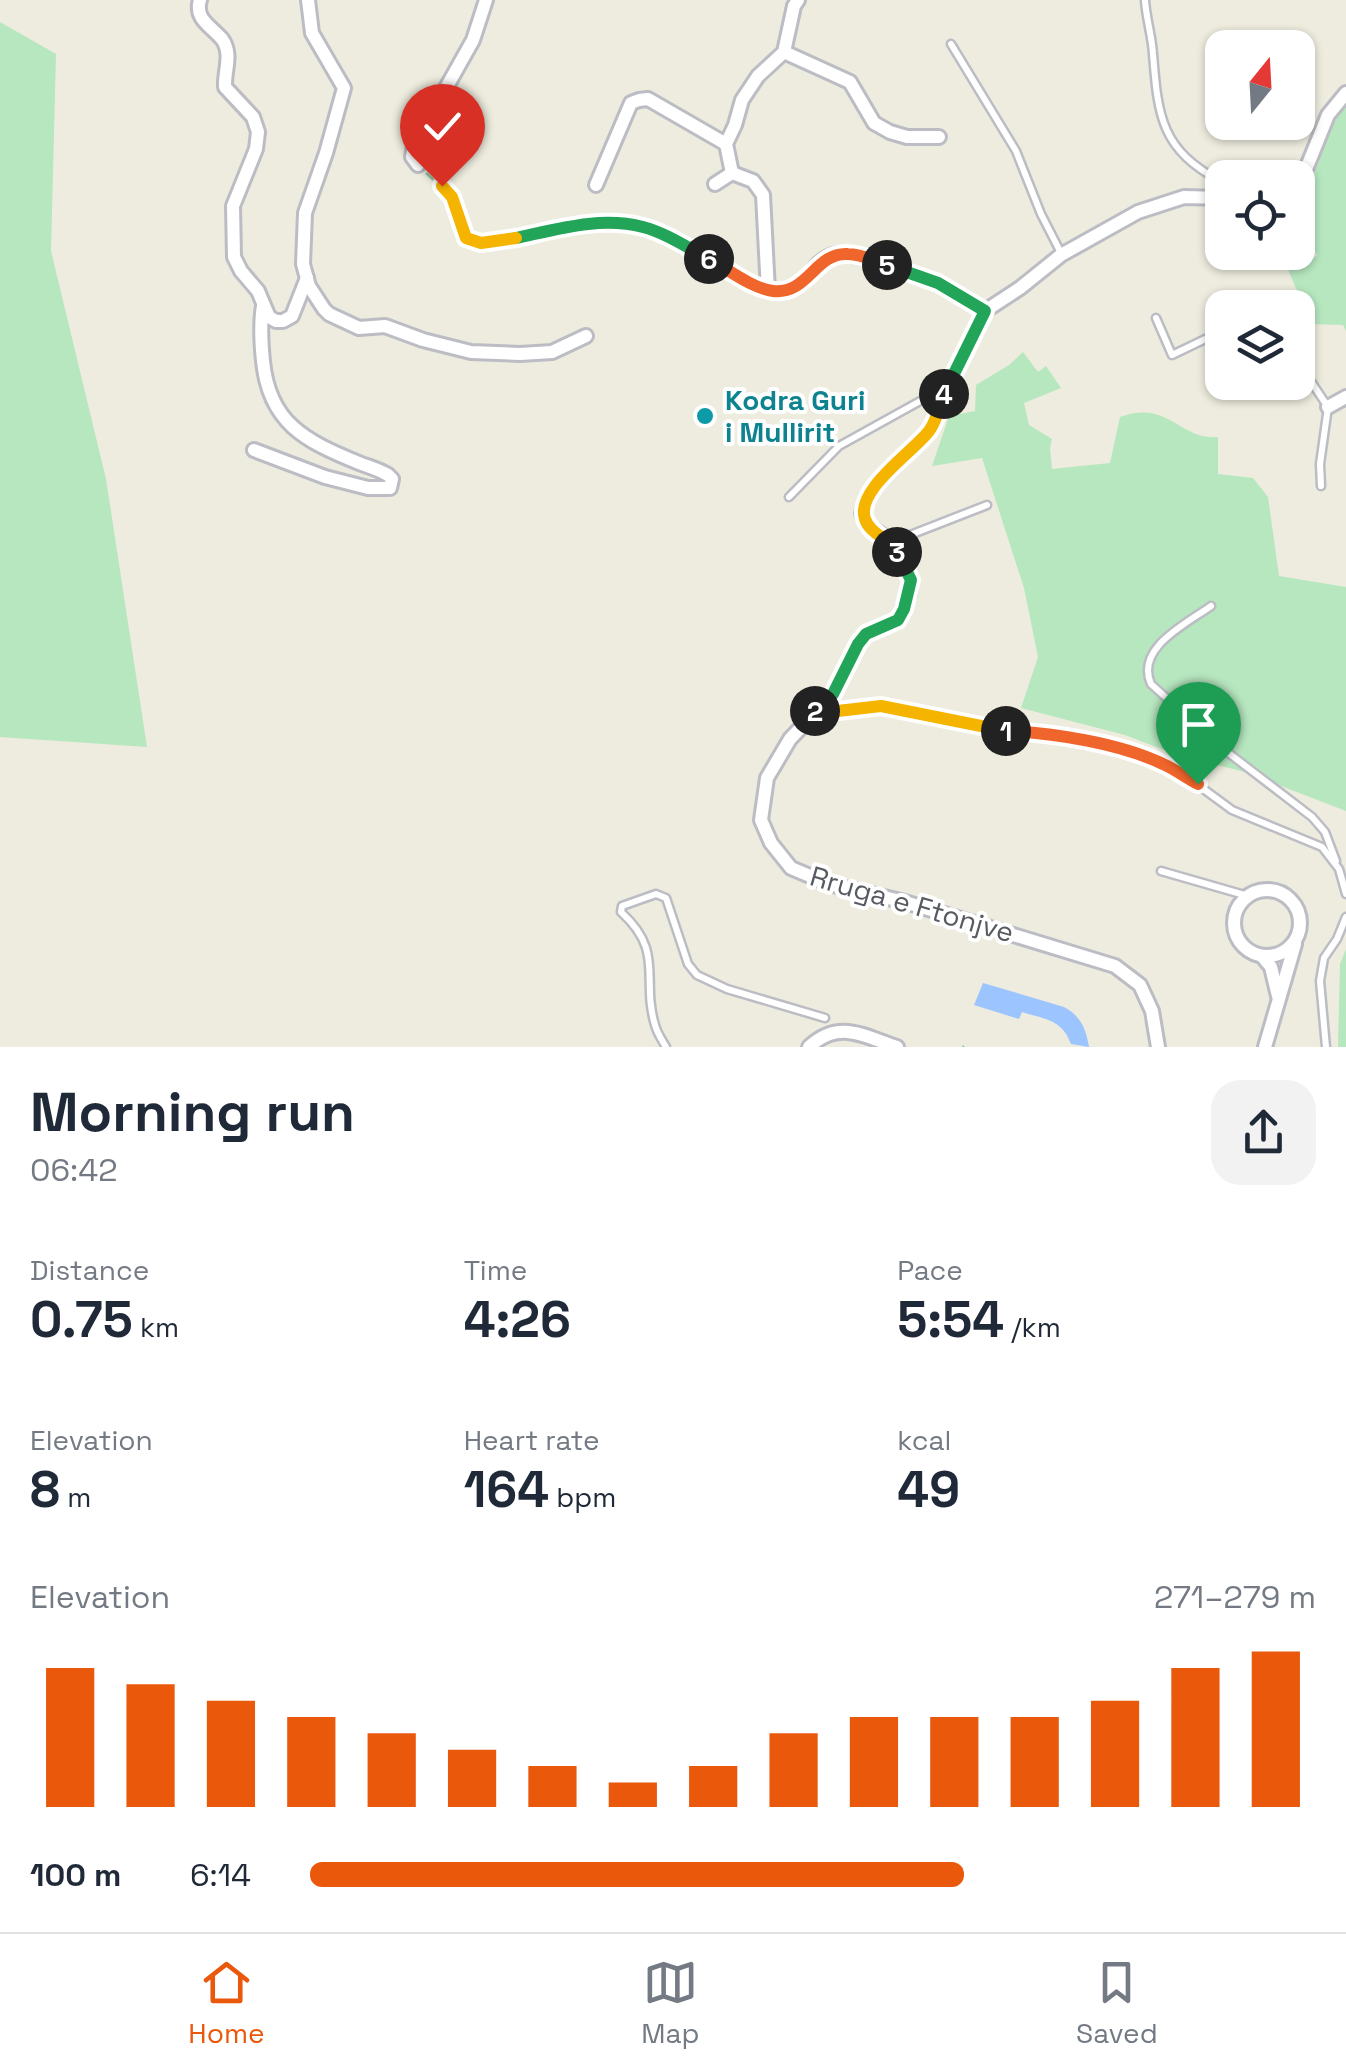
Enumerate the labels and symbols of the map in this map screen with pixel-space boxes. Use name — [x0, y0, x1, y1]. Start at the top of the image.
north arrow — [1205, 30, 1315, 140]
pin — [400, 84, 485, 187]
pin: 6 — [684, 234, 734, 284]
pin: 5 — [862, 240, 912, 290]
pin: 4 — [919, 369, 969, 419]
place label: Kodra Guri i Mullirit — [725, 382, 866, 450]
marker: Kodra Guri i Mullirit — [694, 405, 716, 427]
pin: 3 — [872, 527, 922, 577]
pin — [1156, 682, 1241, 785]
pin: 2 — [790, 686, 840, 736]
pin: 1 — [981, 706, 1031, 756]
street label: Rruga e Ftonjve — [806, 858, 1018, 950]

